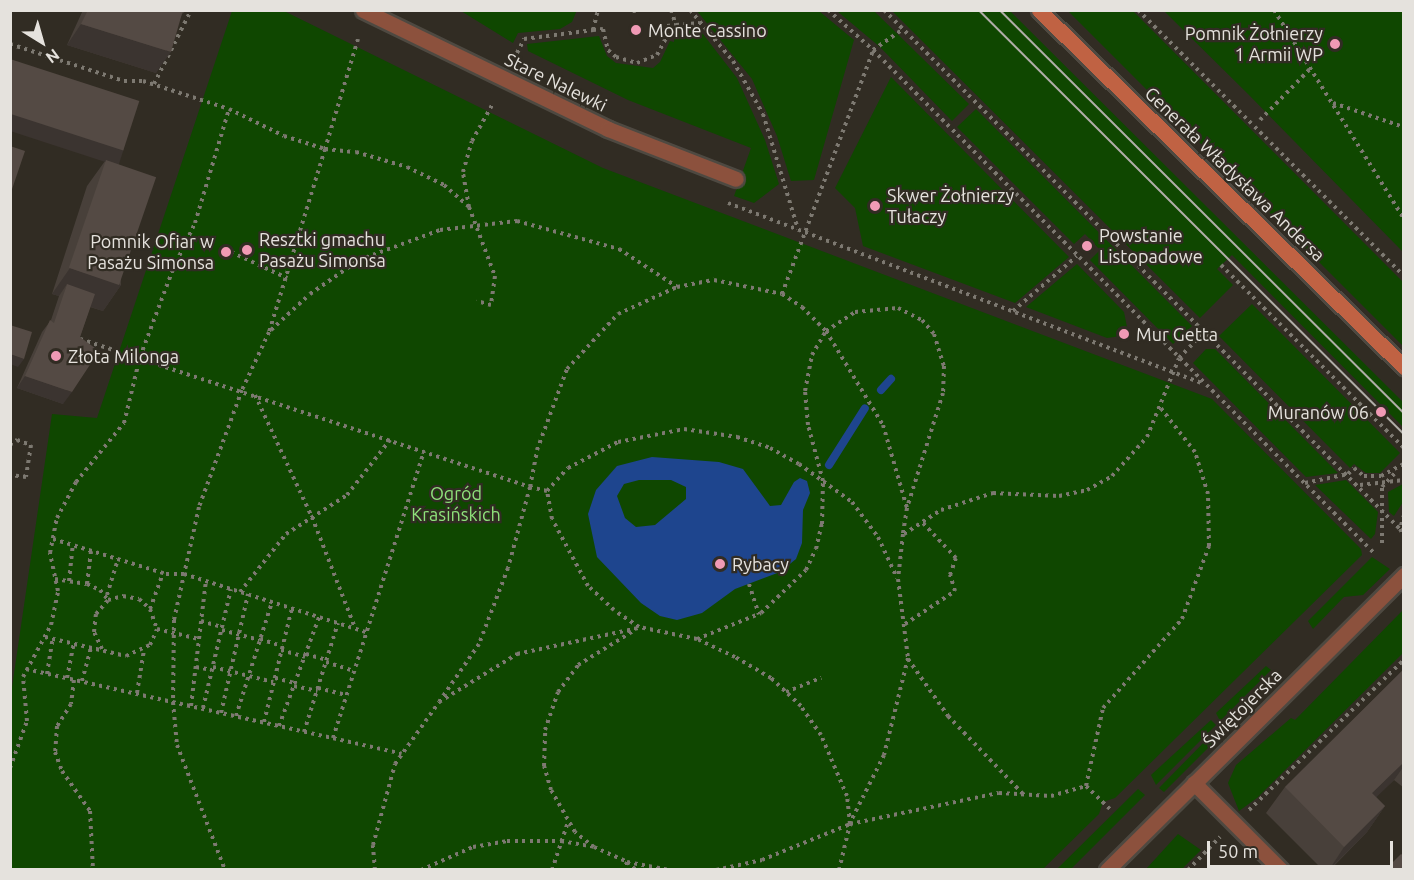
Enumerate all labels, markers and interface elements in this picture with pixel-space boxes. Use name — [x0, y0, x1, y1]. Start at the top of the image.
north arrow — [12, 12, 72, 72]
place label: Monte Cassino — [648, 19, 767, 41]
marker: Monte Cassino — [629, 23, 643, 37]
place label: Pomnik Żołnierzy 1 Armii WP — [1185, 23, 1323, 66]
marker: Pomnik Żołnierzy 1 Armii WP — [1328, 37, 1342, 51]
text: N — [43, 46, 63, 67]
street label: Stare Nalewki — [501, 48, 611, 116]
street label: Generała Władysława Andersa — [1141, 82, 1329, 266]
place label: Skwer Żołnierzy Tułaczy — [887, 185, 1014, 228]
marker: Skwer Żołnierzy Tułaczy — [868, 199, 882, 213]
place label: Powstanie Listopadowe — [1099, 225, 1203, 268]
place label: Resztki gmachu Pasażu Simonsa — [259, 229, 386, 272]
place label: Pomnik Ofiar w Pasażu Simonsa — [87, 231, 214, 274]
marker: Powstanie Listopadowe — [1080, 239, 1094, 253]
marker: Resztki gmachu Pasażu Simonsa — [240, 243, 254, 257]
marker: Pomnik Ofiar w Pasażu Simonsa — [219, 245, 233, 259]
place label: Mur Getta — [1136, 323, 1218, 345]
marker: Mur Getta — [1117, 327, 1131, 341]
place label: Złota Milonga — [68, 345, 179, 367]
marker: Złota Milonga — [49, 349, 63, 363]
place label: Muranów 06 — [1268, 401, 1369, 423]
marker: Muranów 06 — [1374, 405, 1388, 419]
park label: Ogród Krasińskich — [411, 483, 501, 526]
place label: Rybacy — [732, 553, 789, 575]
marker: Rybacy — [713, 557, 727, 571]
street label: Świętojerska — [1198, 664, 1286, 752]
scale bar — [1210, 829, 1396, 867]
text: 50 m — [1218, 841, 1258, 861]

